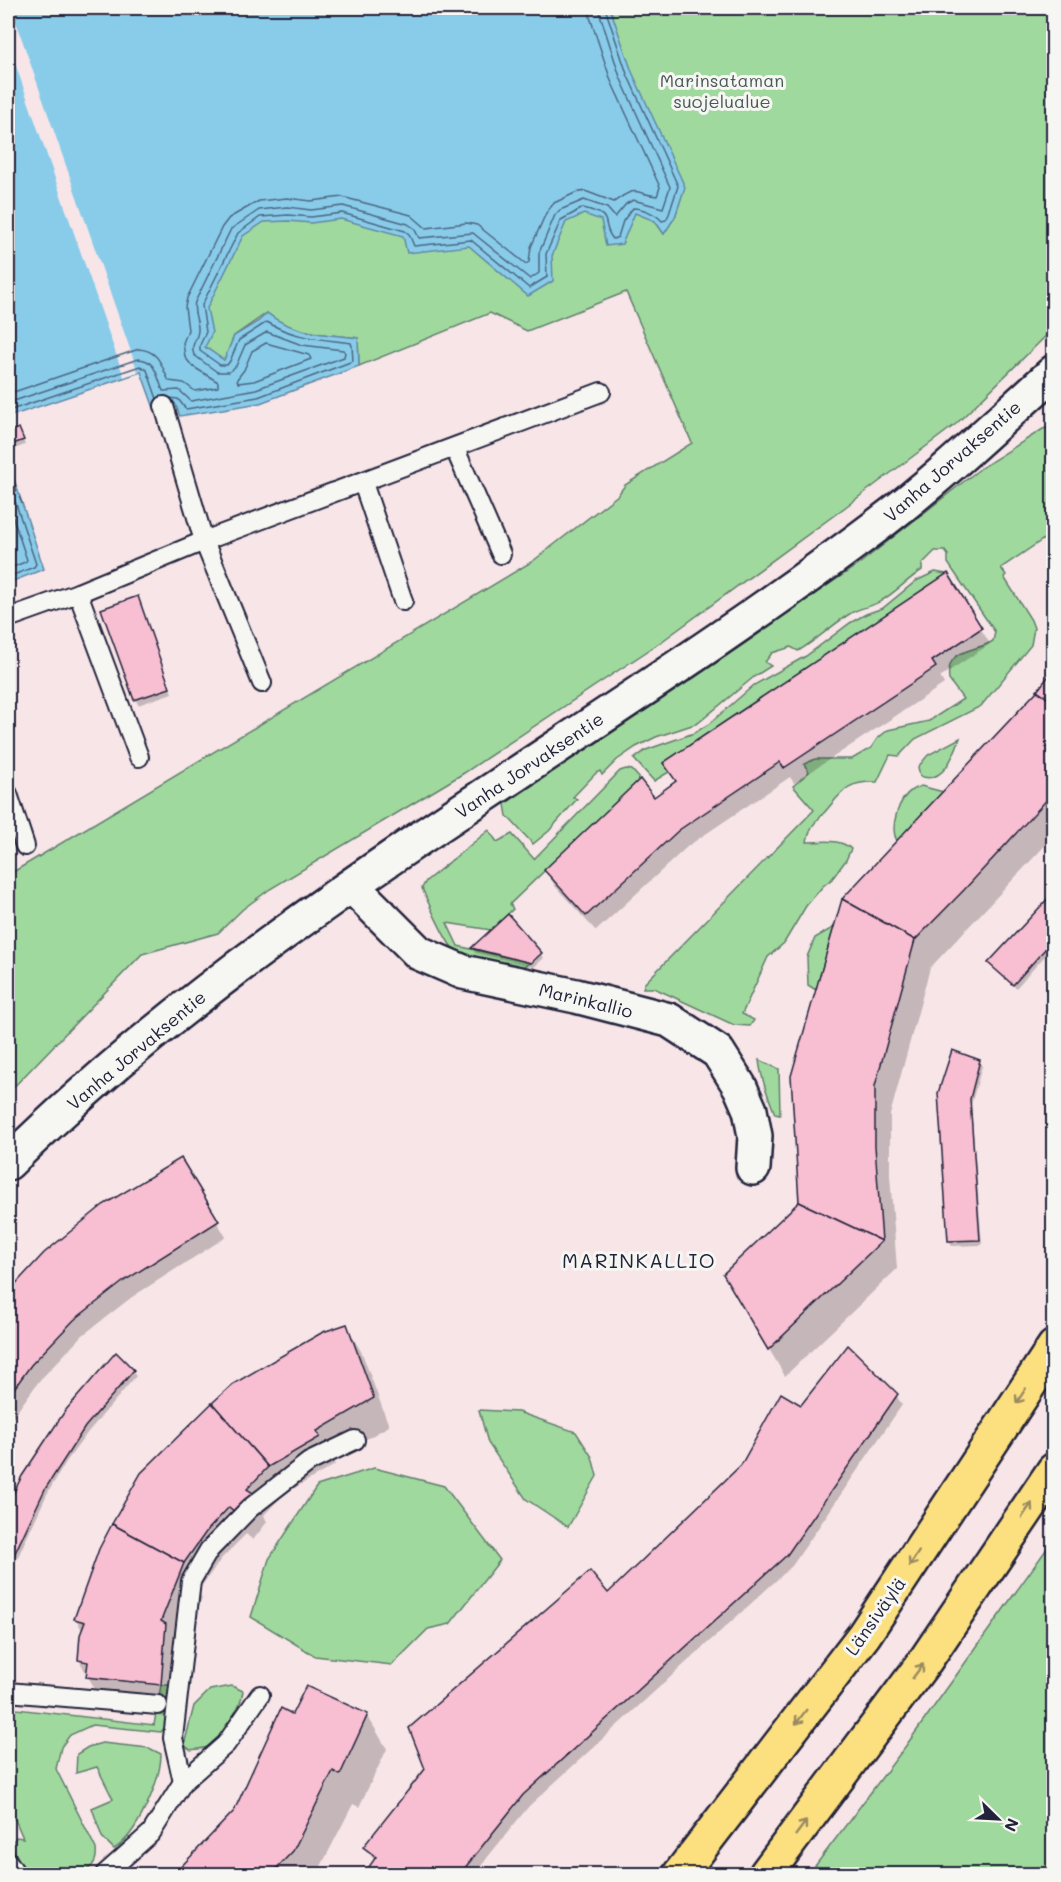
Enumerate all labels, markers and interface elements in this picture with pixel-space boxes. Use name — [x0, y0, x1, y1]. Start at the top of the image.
park label: Marinsataman suojelualue — [660, 68, 784, 113]
street label: Vanha Jorvaksentie — [878, 395, 1026, 527]
street label: Vanha Jorvaksentie — [450, 706, 608, 824]
street label: Marinkallio — [536, 977, 636, 1023]
street label: Vanha Jorvaksentie — [62, 985, 210, 1115]
district label: MARINKALLIO — [562, 1247, 716, 1273]
one-way arrow — [1015, 1387, 1027, 1404]
one-way arrow — [1021, 1502, 1033, 1518]
one-way arrow — [908, 1550, 920, 1566]
street label: Länsiväylä — [839, 1572, 911, 1660]
one-way arrow — [911, 1664, 924, 1680]
one-way arrow — [795, 1709, 808, 1725]
north arrow — [968, 1789, 1028, 1849]
text: N — [1000, 1815, 1024, 1835]
one-way arrow — [795, 1820, 807, 1836]

